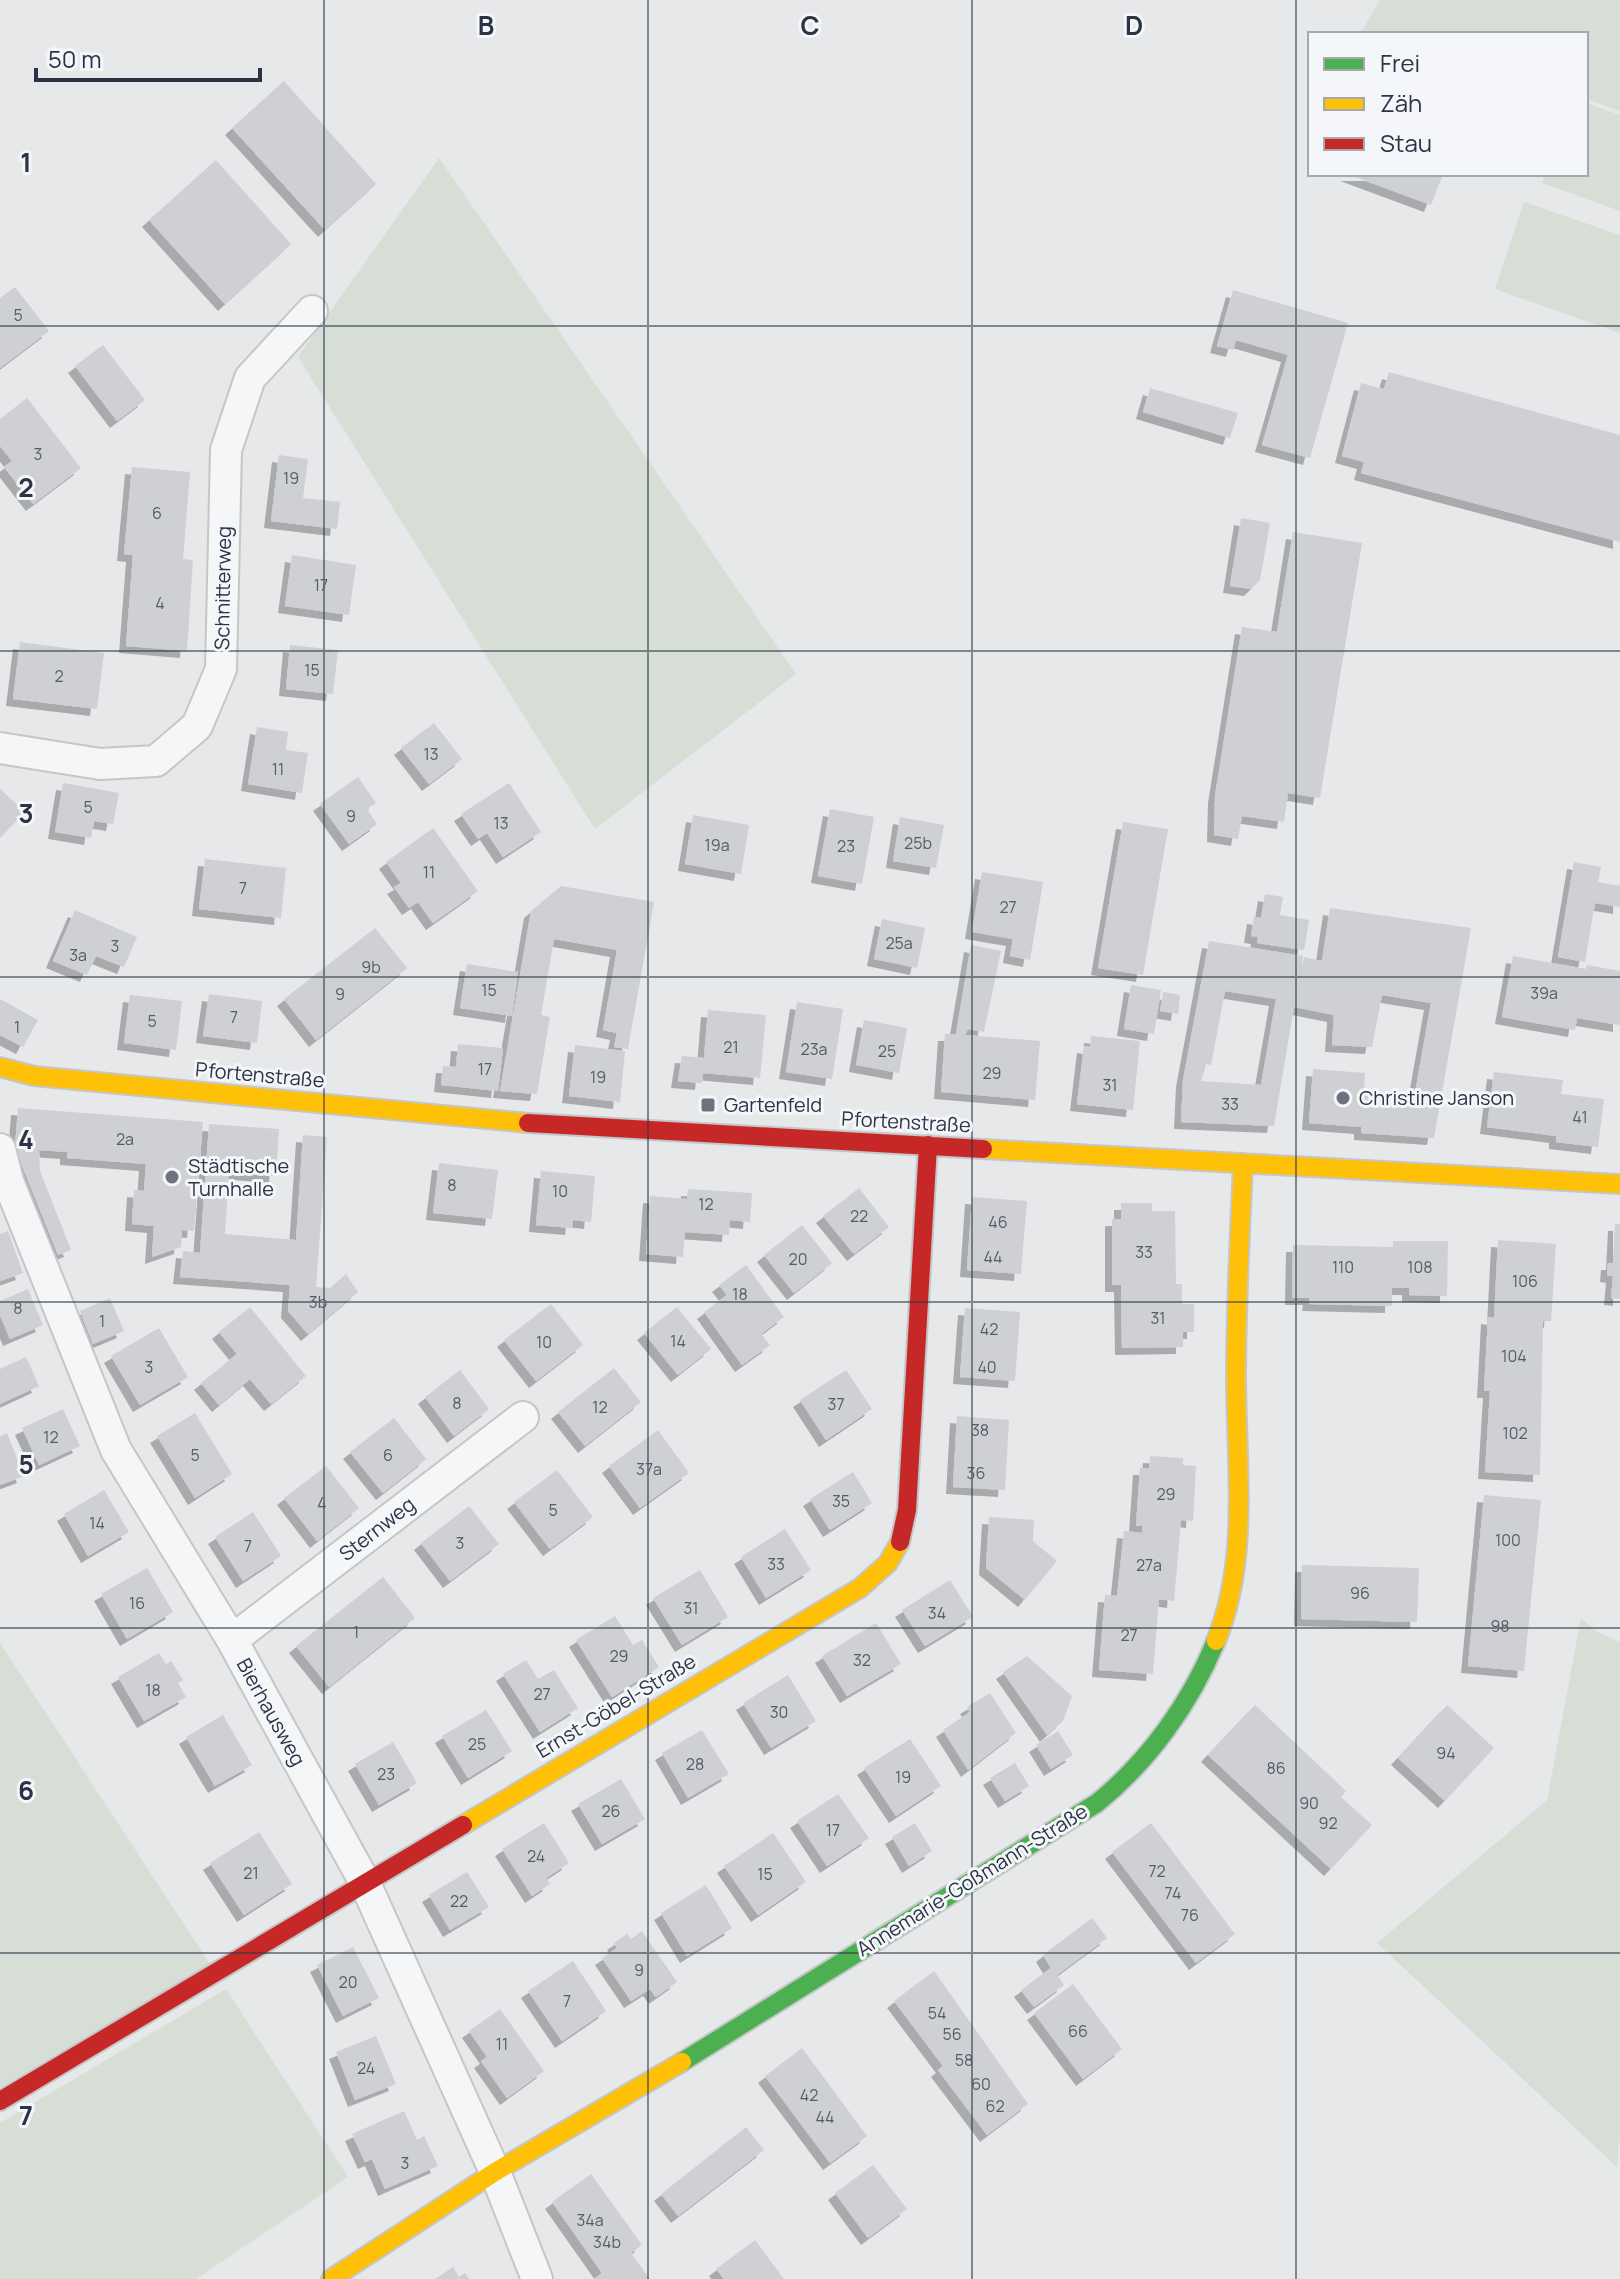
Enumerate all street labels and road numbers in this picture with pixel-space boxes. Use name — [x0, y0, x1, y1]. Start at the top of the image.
street label: Schnitterweg — [208, 526, 237, 650]
street label: Pfortenstraße — [194, 1055, 326, 1094]
street label: Pfortenstraße — [841, 1105, 971, 1138]
street label: Sternweg — [333, 1491, 420, 1567]
street label: Ernst-Göbel-Straße — [531, 1647, 701, 1764]
street label: Bierhausweg — [231, 1653, 312, 1770]
street label: Annemarie-Goßmann-Straße — [851, 1797, 1092, 1962]

